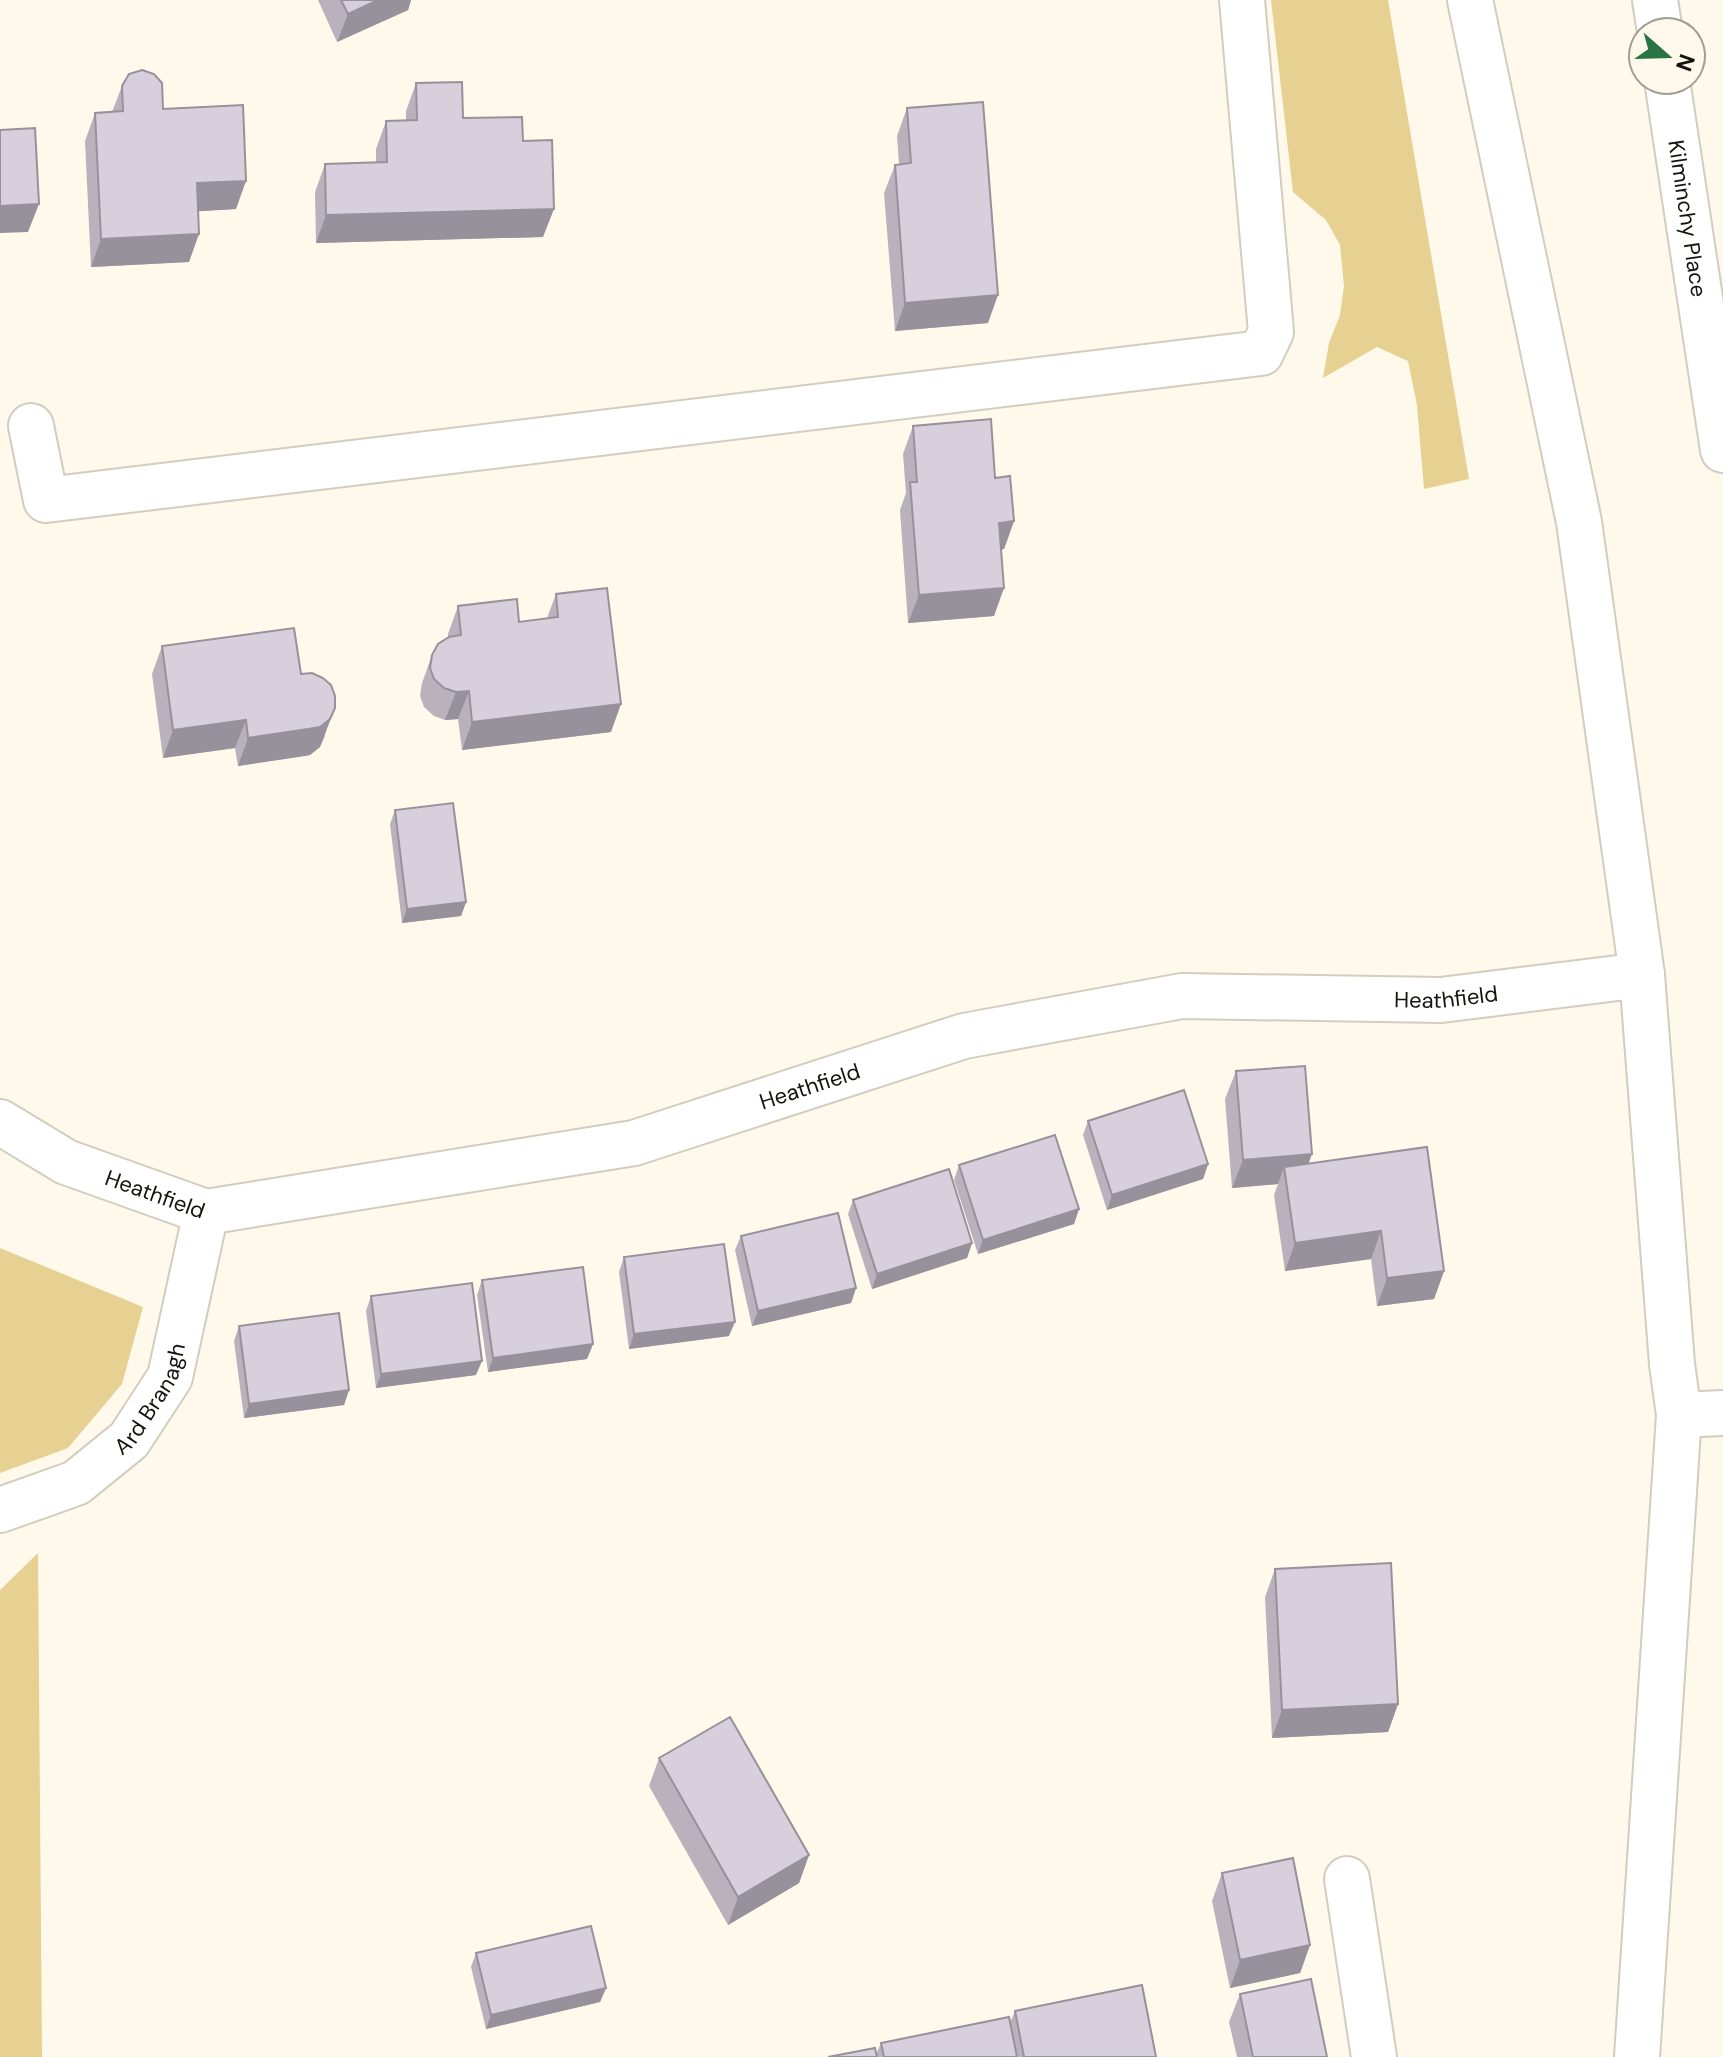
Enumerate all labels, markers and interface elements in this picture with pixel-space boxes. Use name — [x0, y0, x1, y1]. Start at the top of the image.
north arrow — [1627, 16, 1707, 96]
text: N — [1669, 50, 1702, 75]
street label: Kilminchy Place — [1661, 138, 1714, 299]
street label: Heathfield — [1394, 979, 1499, 1015]
street label: Heathfield — [756, 1057, 864, 1116]
street label: Heathfield — [101, 1163, 209, 1226]
street label: Ard Branagh — [108, 1340, 192, 1461]

